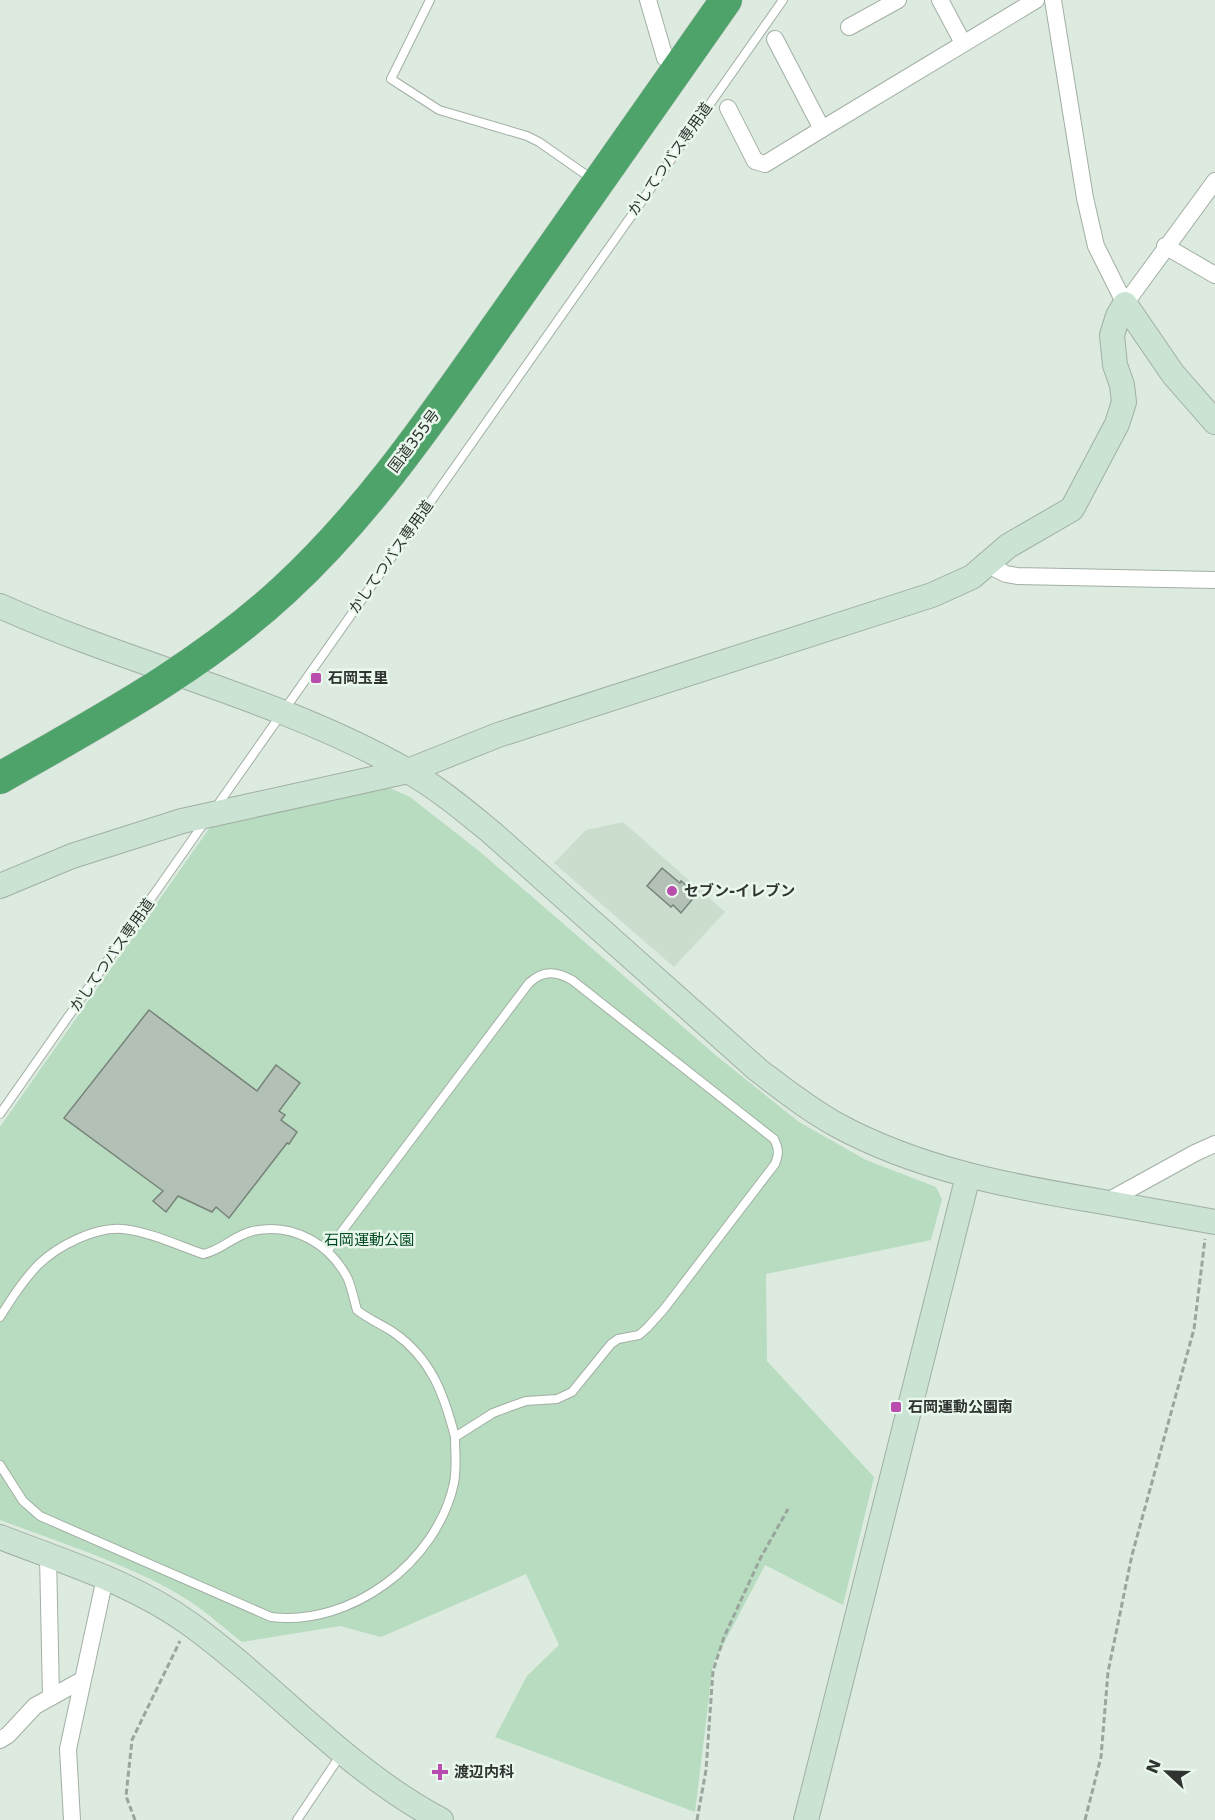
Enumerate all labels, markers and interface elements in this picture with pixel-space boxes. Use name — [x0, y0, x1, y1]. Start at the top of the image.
street label: かしてつバス専用道 — [624, 99, 716, 219]
street label: 国道355号 — [385, 406, 443, 476]
street label: かしてつバス専用道 — [345, 497, 437, 617]
place label: 石岡玉里 — [328, 669, 388, 687]
marker: 石岡玉里 — [309, 671, 323, 685]
place label: セブン-イレブン — [684, 882, 795, 900]
marker: セブン-イレブン — [665, 884, 679, 898]
street label: かしてつバス専用道 — [66, 895, 158, 1015]
park label: 石岡運動公園 — [324, 1231, 414, 1249]
place label: 石岡運動公園南 — [908, 1398, 1013, 1416]
marker: 石岡運動公園南 — [889, 1400, 903, 1414]
north arrow — [1137, 1742, 1197, 1802]
text: N — [1142, 1757, 1165, 1776]
marker: 渡辺内科 — [431, 1763, 449, 1781]
place label: 渡辺内科 — [454, 1763, 514, 1781]

